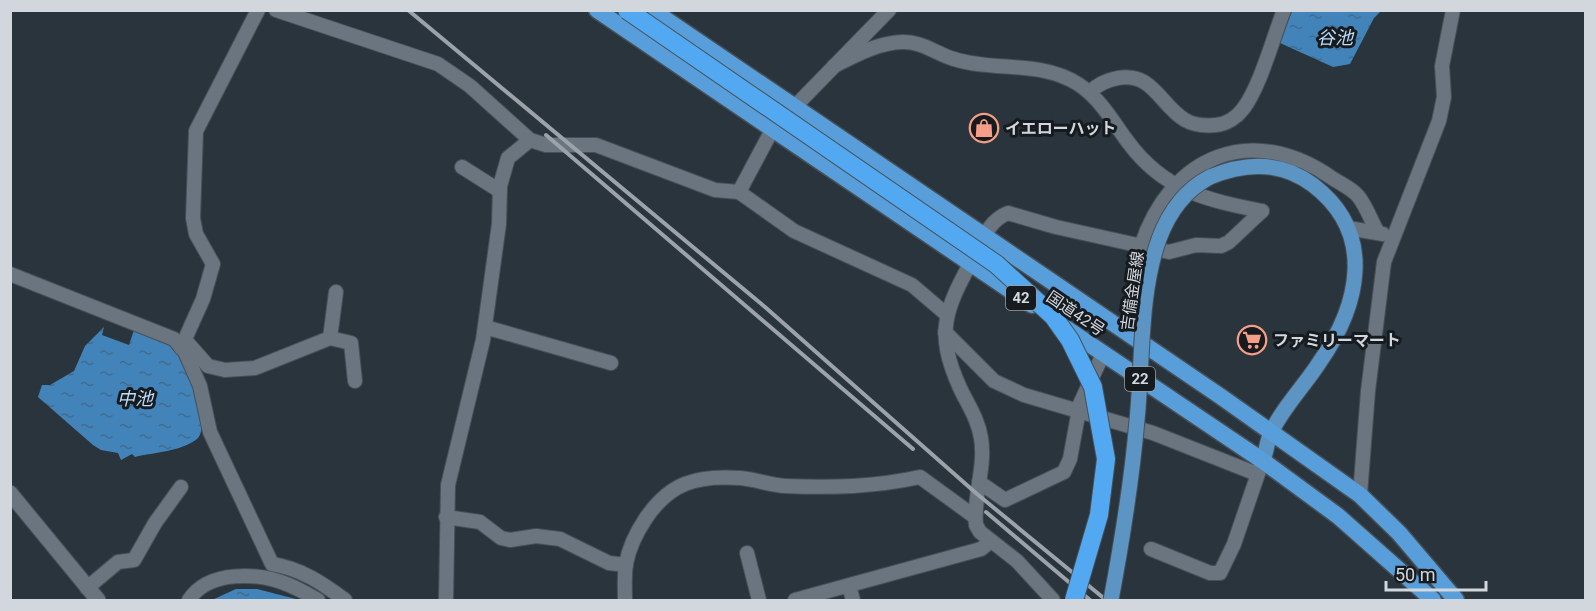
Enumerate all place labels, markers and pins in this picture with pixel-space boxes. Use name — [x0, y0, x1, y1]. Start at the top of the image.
shop icon: イエローハット — [968, 112, 1000, 144]
place label: イエローハット — [1005, 119, 1117, 138]
supermarket icon: ファミリーマート — [1236, 324, 1268, 356]
place label: ファミリーマート — [1273, 331, 1401, 350]

